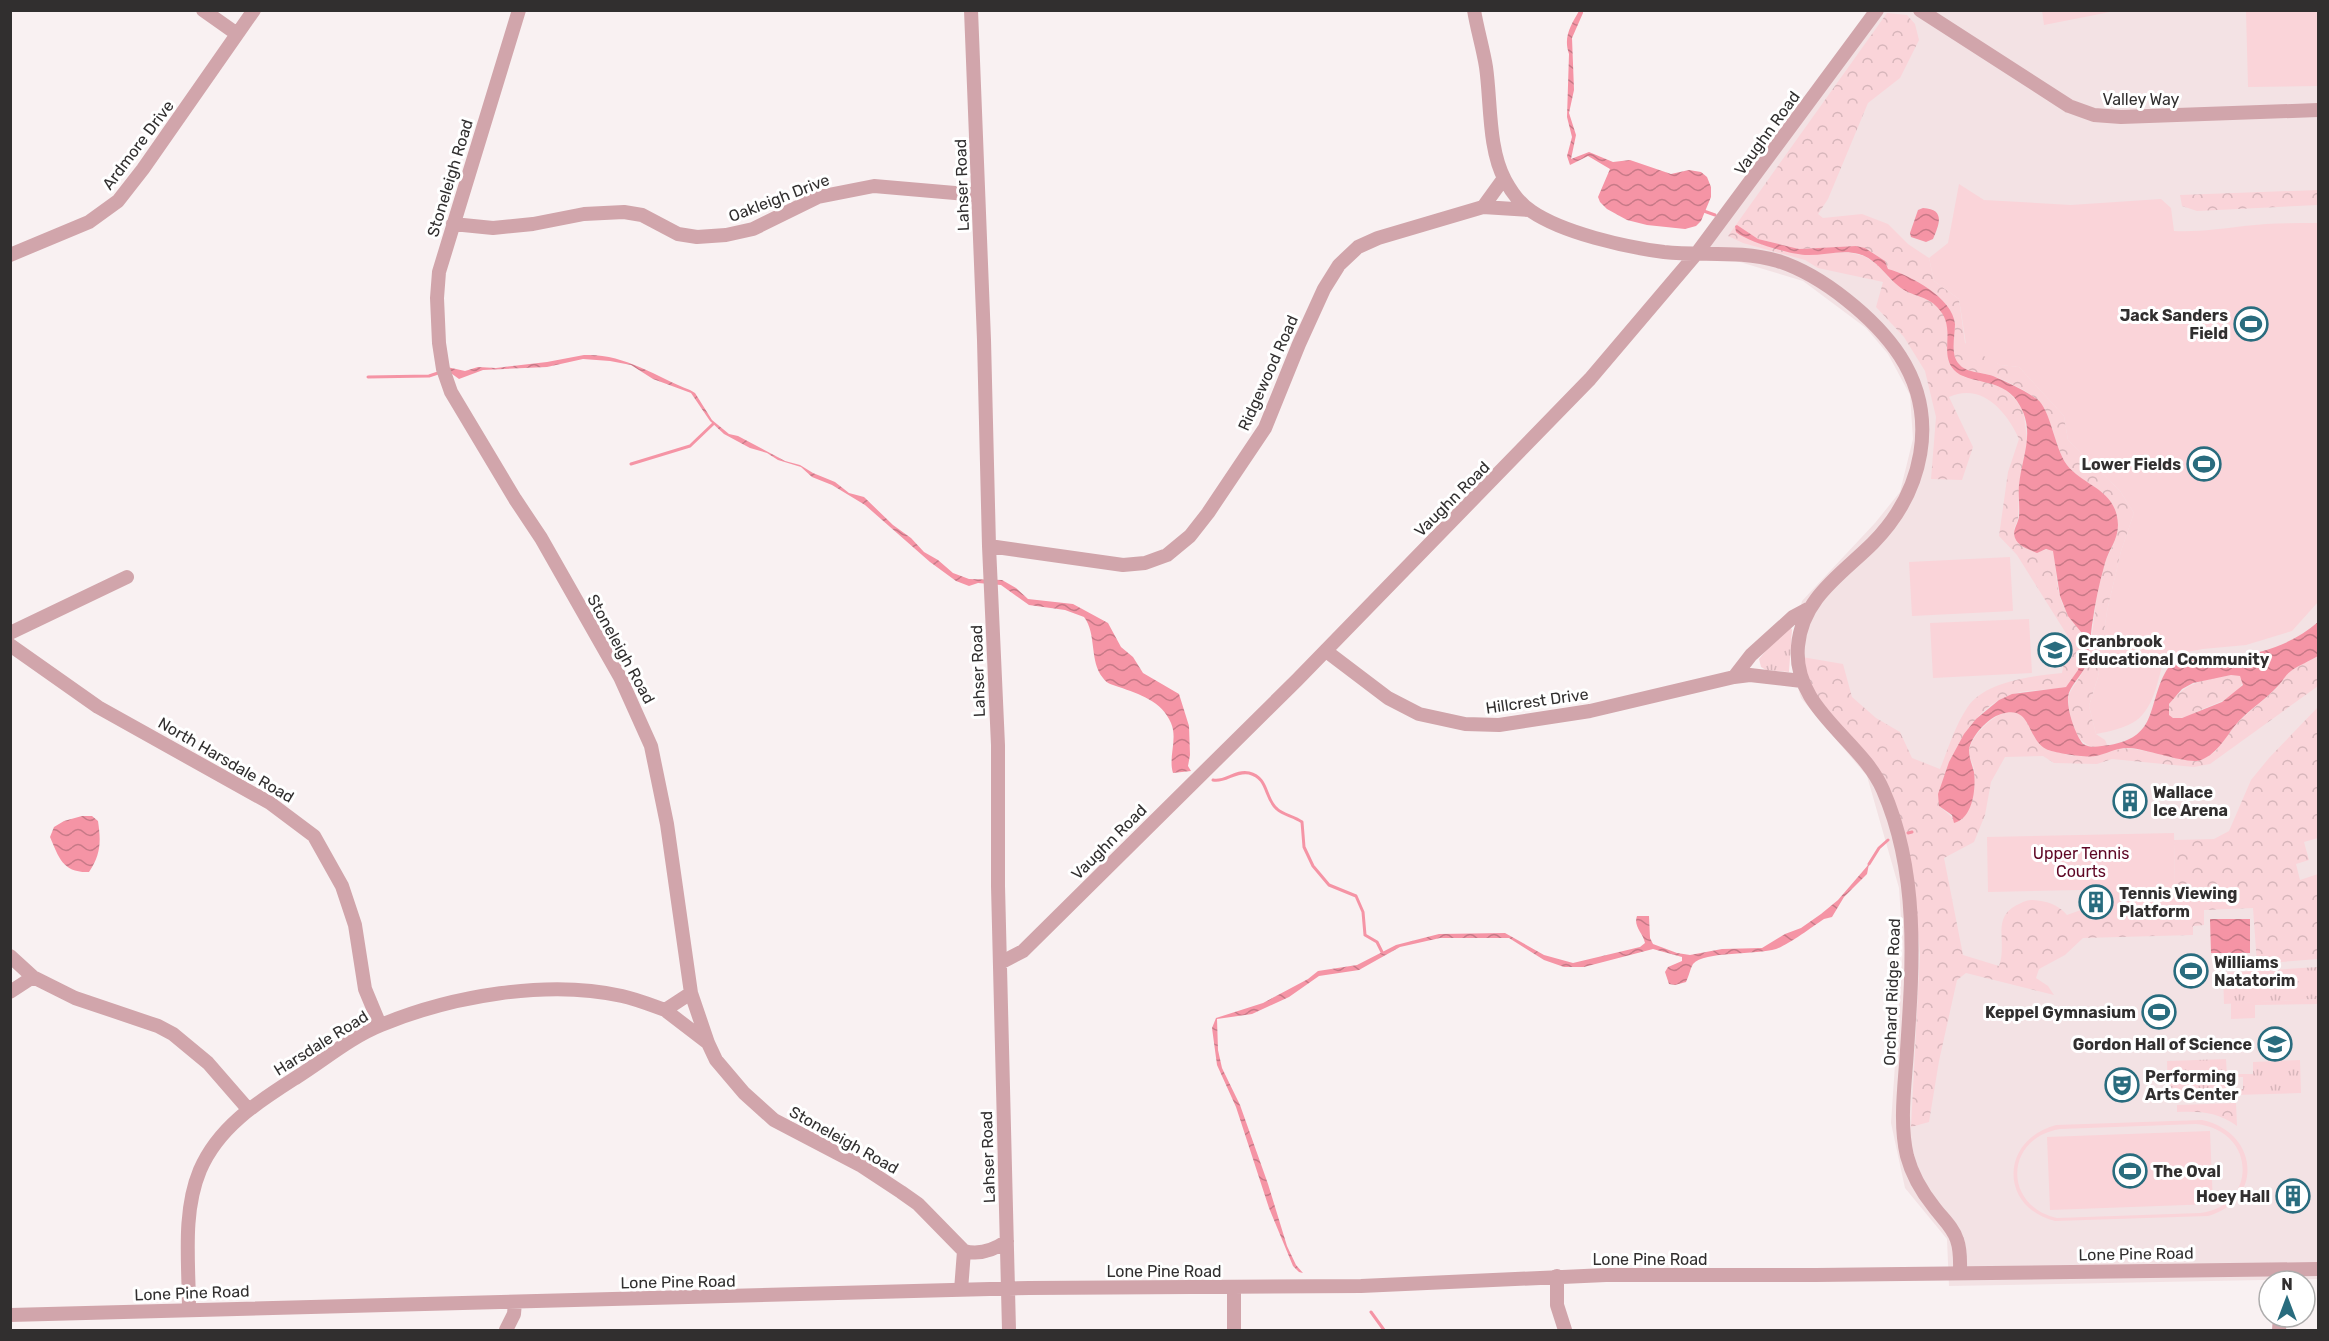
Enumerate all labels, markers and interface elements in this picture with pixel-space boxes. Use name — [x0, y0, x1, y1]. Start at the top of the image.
street label: Vaughn Road — [1730, 87, 1804, 179]
street label: Valley Way — [2103, 90, 2180, 109]
street label: Ardmore Drive — [98, 97, 178, 193]
street label: Stoneleigh Road — [423, 117, 477, 239]
street label: Lahser Road — [951, 139, 973, 231]
street label: Oakleigh Drive — [726, 170, 832, 226]
place label: Jack Sanders Field — [2120, 306, 2228, 343]
sports icon: Jack Sanders Field — [2233, 306, 2269, 342]
street label: Ridgewood Road — [1234, 312, 1302, 434]
sports icon: Lower Fields — [2186, 446, 2222, 482]
place label: Lower Fields — [2081, 455, 2181, 474]
street label: Vaughn Road — [1410, 457, 1494, 541]
street label: Stoneleigh Road — [583, 591, 659, 707]
street label: Lahser Road — [967, 625, 989, 717]
school or university icon: Cranbrook Educational Community — [2037, 632, 2073, 668]
place label: Cranbrook Educational Community — [2078, 632, 2270, 669]
street label: Hillcrest Drive — [1484, 684, 1590, 718]
street label: North Harsdale Road — [155, 713, 297, 807]
building icon: Wallace Ice Arena — [2112, 783, 2148, 819]
place label: Wallace Ice Arena — [2153, 783, 2228, 820]
street label: Vaughn Road — [1067, 800, 1151, 884]
park label: Upper Tennis Courts — [2033, 844, 2129, 881]
building icon: Tennis Viewing Platform — [2078, 884, 2114, 920]
place label: Tennis Viewing Platform — [2119, 884, 2237, 921]
street label: Orchard Ridge Road — [1880, 918, 1904, 1066]
sports icon: Williams Natatorim — [2173, 953, 2209, 989]
place label: Williams Natatorim — [2214, 953, 2295, 990]
sports icon: Keppel Gymnasium — [2141, 994, 2177, 1030]
place label: Keppel Gymnasium — [1985, 1003, 2136, 1022]
street label: Harsdale Road — [270, 1006, 372, 1080]
school or university icon: Gordon Hall of Science — [2257, 1026, 2293, 1062]
place label: Gordon Hall of Science — [2073, 1035, 2252, 1054]
theatre icon: Performing Arts Center — [2104, 1067, 2140, 1103]
place label: Performing Arts Center — [2145, 1067, 2239, 1104]
street label: Stoneleigh Road — [786, 1102, 902, 1178]
street label: Lahser Road — [977, 1111, 999, 1203]
sports icon: The Oval — [2112, 1153, 2148, 1189]
place label: The Oval — [2153, 1162, 2221, 1181]
building icon: Hoey Hall — [2275, 1178, 2311, 1214]
place label: Hoey Hall — [2196, 1187, 2270, 1206]
street label: Lone Pine Road — [2078, 1243, 2194, 1265]
street label: Lone Pine Road — [1592, 1250, 1708, 1269]
street label: Lone Pine Road — [1106, 1262, 1222, 1281]
north arrow — [2257, 1269, 2317, 1329]
street label: Lone Pine Road — [620, 1271, 736, 1293]
text: N — [2281, 1275, 2293, 1294]
street label: Lone Pine Road — [134, 1281, 250, 1305]

